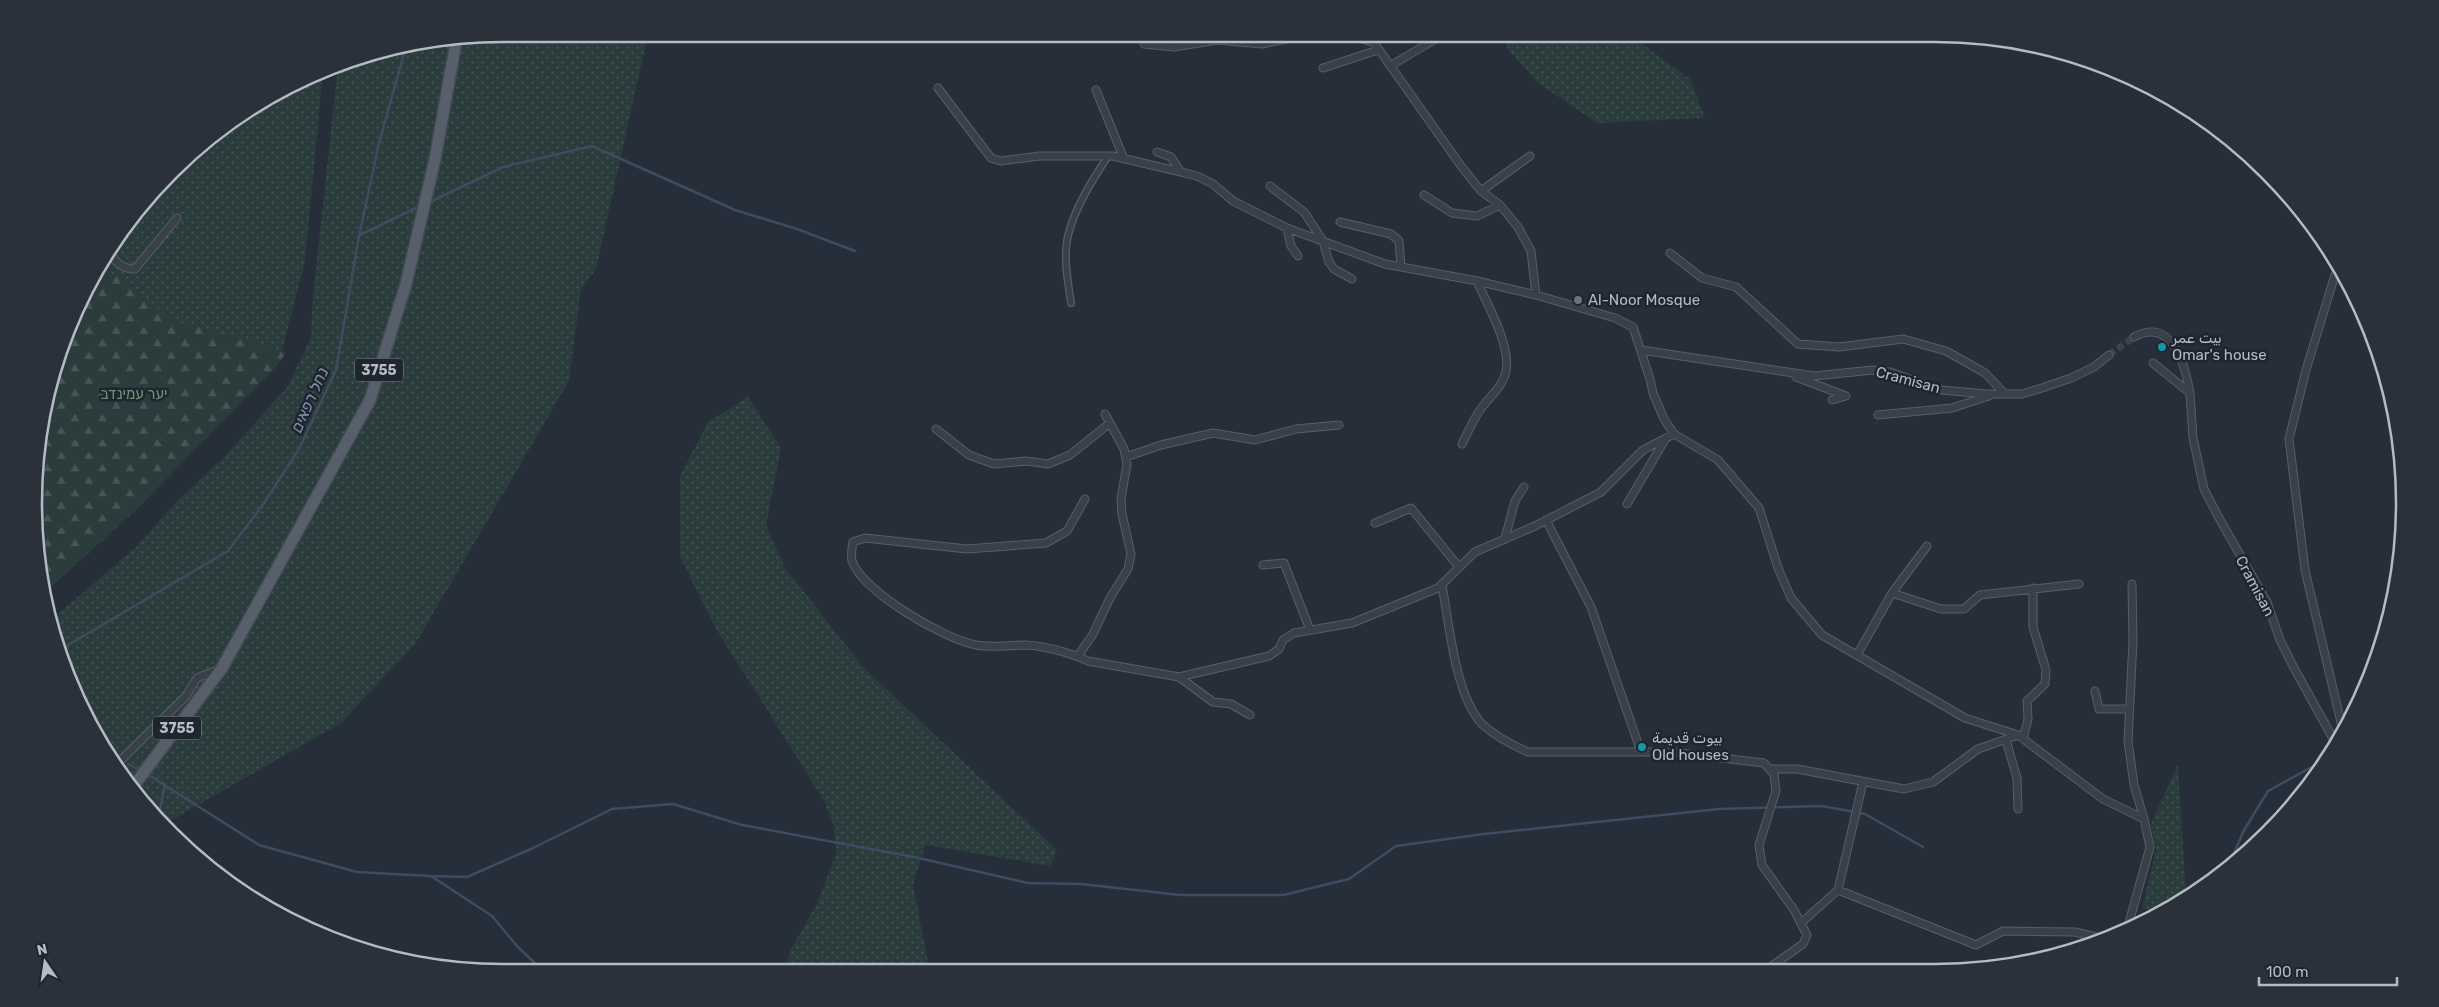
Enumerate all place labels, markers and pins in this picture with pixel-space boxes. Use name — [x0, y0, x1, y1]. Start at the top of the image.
place label: Al-Noor Mosque — [1588, 291, 1700, 309]
marker: Al-Noor Mosque — [1572, 294, 1584, 306]
place label: بيت عمر Omar's house — [2171, 329, 2267, 364]
marker: بيت عمر Omar's house — [2156, 341, 2168, 353]
place label: بيوت قديمة Old houses — [1652, 729, 1729, 764]
marker: بيوت قديمة Old houses — [1636, 741, 1648, 753]

